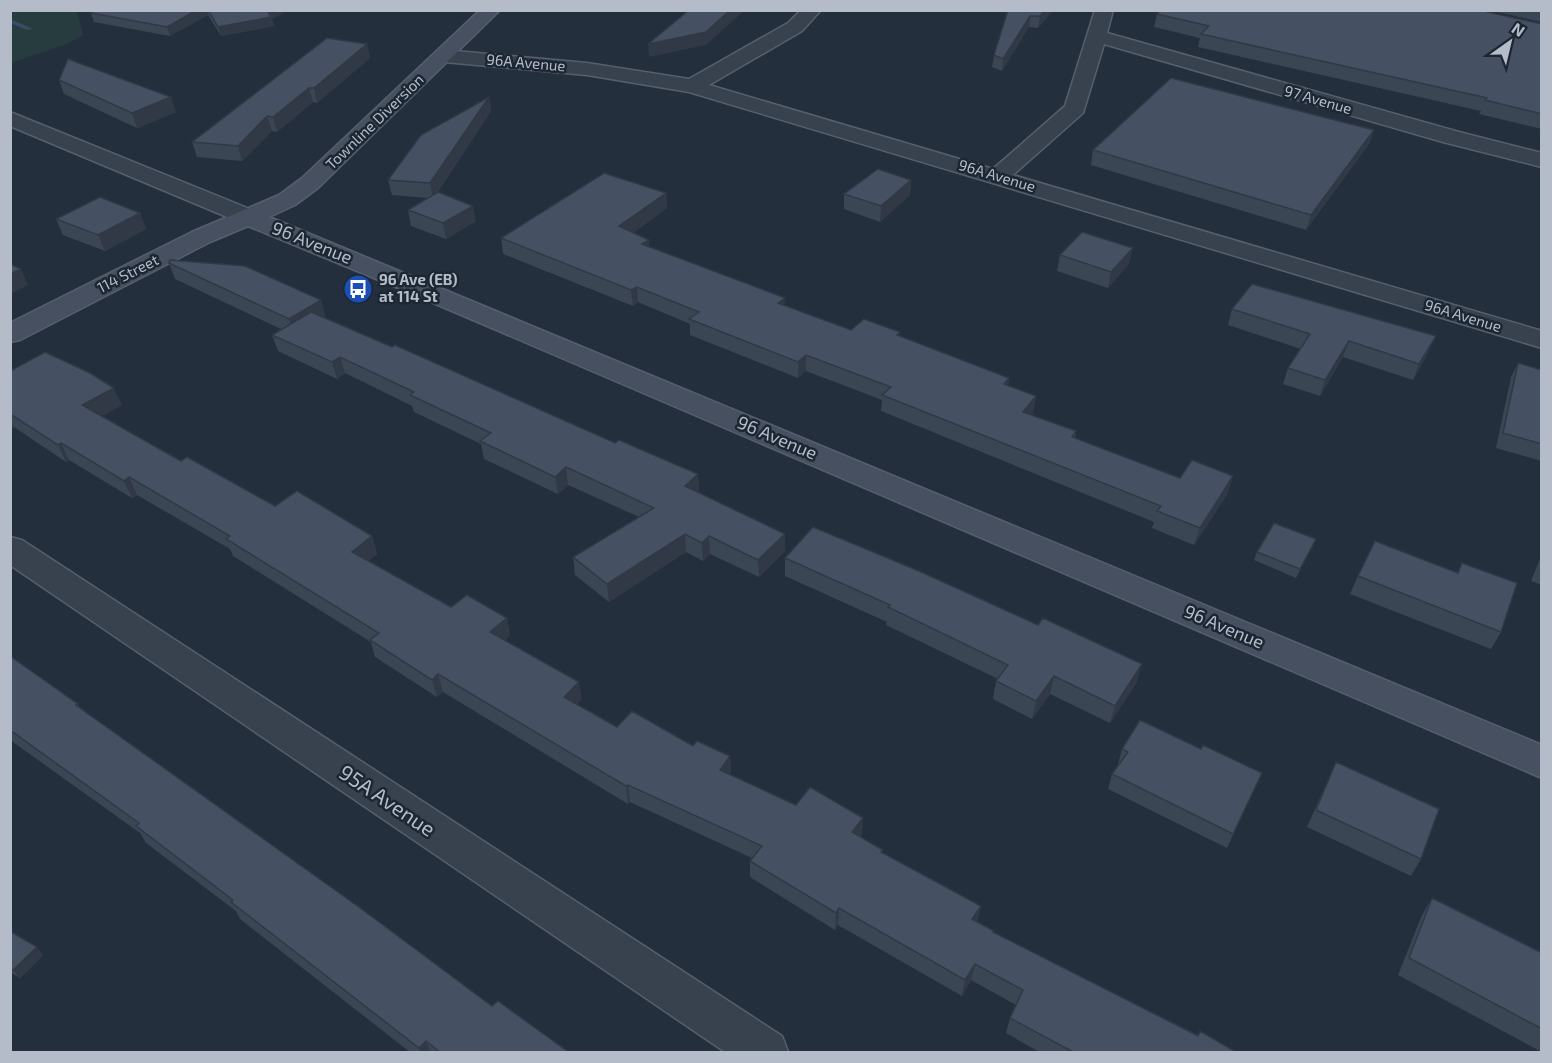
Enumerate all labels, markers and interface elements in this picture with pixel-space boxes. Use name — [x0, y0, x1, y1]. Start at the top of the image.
north arrow — [1480, 12, 1540, 72]
text: N — [1509, 18, 1529, 40]
street label: 96A Avenue — [486, 50, 566, 74]
street label: Townline Diversion — [322, 70, 427, 173]
street label: 97 Avenue — [1282, 81, 1354, 117]
street label: 96A Avenue — [957, 155, 1038, 195]
street label: 96 Avenue — [269, 216, 356, 268]
street label: 114 Street — [94, 250, 161, 296]
place label: 96 Ave (EB) at 114 St — [379, 270, 457, 305]
bus stop icon: 96 Ave (EB) at 114 St — [342, 273, 374, 305]
street label: 96A Avenue — [1423, 295, 1504, 335]
street label: 96 Avenue — [734, 410, 821, 464]
street label: 96 Avenue — [1181, 599, 1268, 653]
street label: 95A Avenue — [335, 759, 441, 841]

